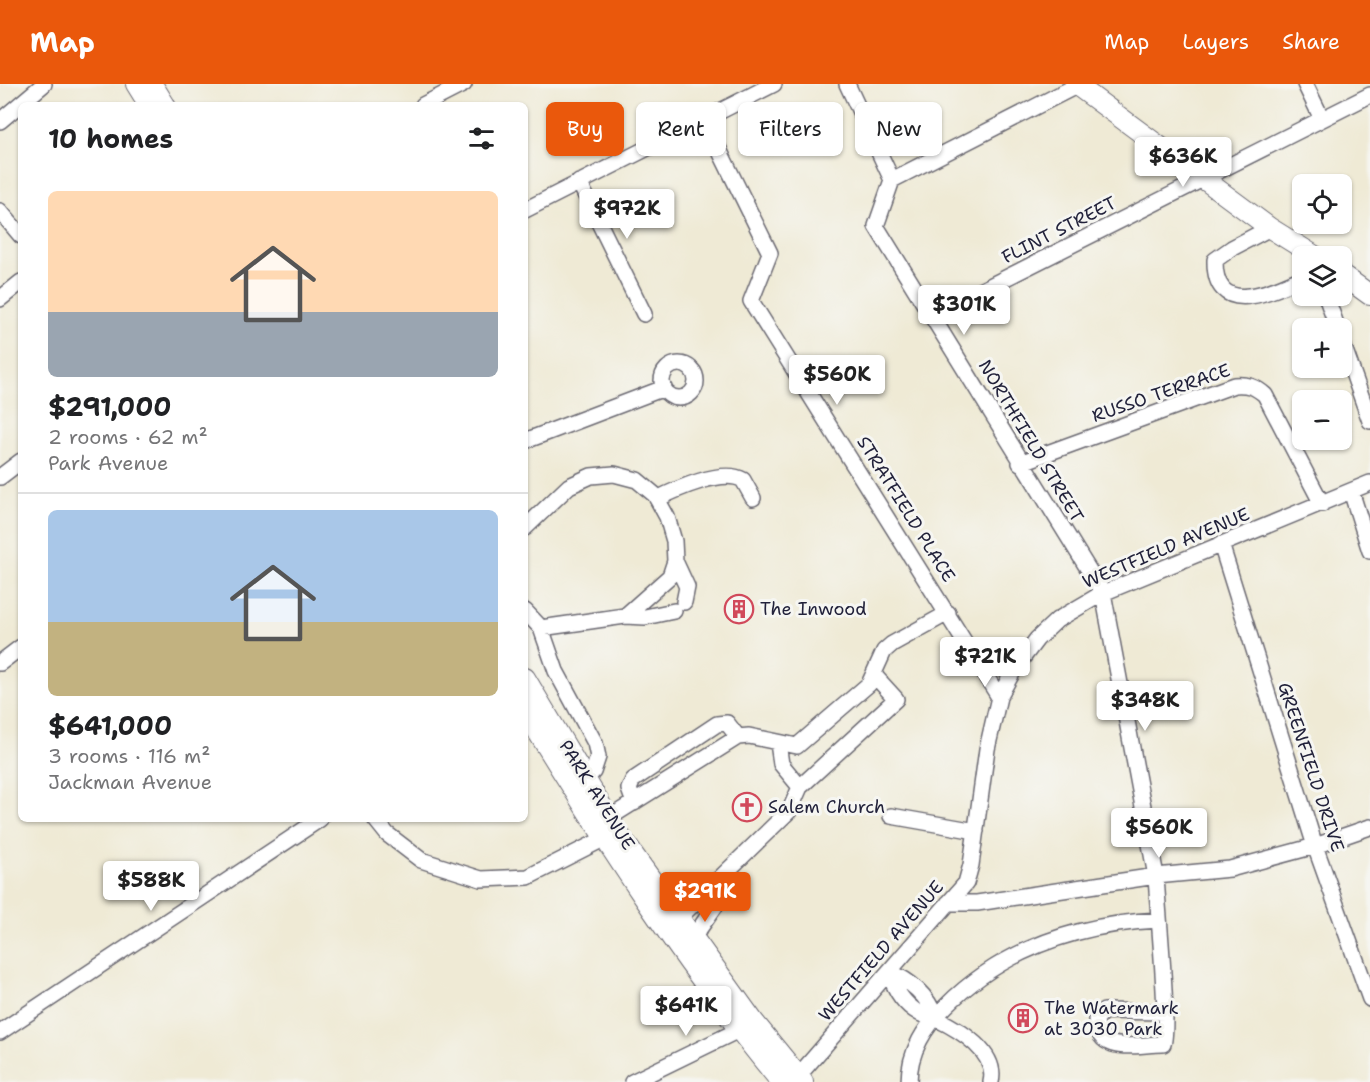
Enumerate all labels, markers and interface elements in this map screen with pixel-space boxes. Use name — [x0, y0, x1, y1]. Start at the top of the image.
text: Map — [30, 23, 95, 61]
text: Map — [1104, 28, 1149, 56]
text: Layers — [1182, 28, 1249, 56]
text: Share — [1282, 28, 1340, 56]
chip: Buy — [546, 102, 624, 156]
chip: Rent — [636, 102, 726, 156]
chip: Filters — [738, 102, 843, 156]
chip: New — [855, 102, 942, 156]
text: 10 homes — [48, 121, 173, 156]
icon: filters — [465, 122, 498, 155]
pin: $636K — [1141, 137, 1225, 188]
text: $636K — [1149, 143, 1217, 169]
map controls — [1292, 174, 1352, 450]
button: locate — [1292, 174, 1352, 234]
pin: $972K — [585, 189, 669, 240]
street label: FLINT STREET — [998, 191, 1120, 269]
text: $972K — [593, 195, 661, 221]
icon: home — [219, 230, 327, 338]
button: layers — [1292, 246, 1352, 306]
pin: $301K — [922, 285, 1006, 336]
text: $301K — [932, 291, 996, 317]
button: + — [1292, 318, 1352, 378]
pin: $560K — [795, 355, 879, 406]
street label: NORTHFIELD STREET — [973, 355, 1089, 527]
street label: RUSSO TERRACE — [1089, 358, 1233, 428]
text: $560K — [803, 361, 871, 387]
text: $291,000 — [48, 389, 172, 424]
button: − — [1292, 390, 1352, 450]
text: 2 rooms · 62 m² — [48, 424, 208, 450]
street label: STRATFIELD PLACE — [851, 431, 961, 587]
text: Park Avenue — [48, 450, 168, 476]
street label: WESTFIELD AVENUE — [1079, 502, 1253, 594]
icon: home — [219, 549, 327, 657]
building icon: The Inwood — [723, 593, 755, 625]
place label: The Inwood — [760, 597, 867, 621]
pin: $721K — [943, 637, 1027, 688]
text: $721K — [954, 643, 1016, 669]
street label: GREENFIELD DRIVE — [1272, 679, 1350, 855]
pin: $348K — [1103, 681, 1187, 732]
text: $348K — [1111, 687, 1179, 713]
text: $641,000 — [48, 708, 172, 743]
street label: PARK AVENUE — [554, 735, 640, 855]
text: 3 rooms · 116 m² — [48, 743, 210, 769]
text: Jackman Avenue — [48, 769, 212, 795]
church icon: Salem Church — [731, 791, 763, 823]
place label: Salem Church — [768, 795, 885, 819]
pin: $560K — [1117, 808, 1201, 859]
text: $560K — [1125, 814, 1193, 840]
pin: $588K — [109, 861, 193, 912]
text: $588K — [117, 867, 185, 893]
pin: $291K — [663, 872, 747, 923]
street label: WESTFIELD AVENUE — [813, 876, 949, 1026]
text: $291K — [674, 878, 736, 904]
pin: $641K — [644, 986, 728, 1037]
text: $641K — [654, 992, 718, 1018]
place label: The Watermark at 3030 Park — [1044, 996, 1179, 1041]
building icon: The Watermark at 3030 Park — [1007, 1002, 1039, 1034]

